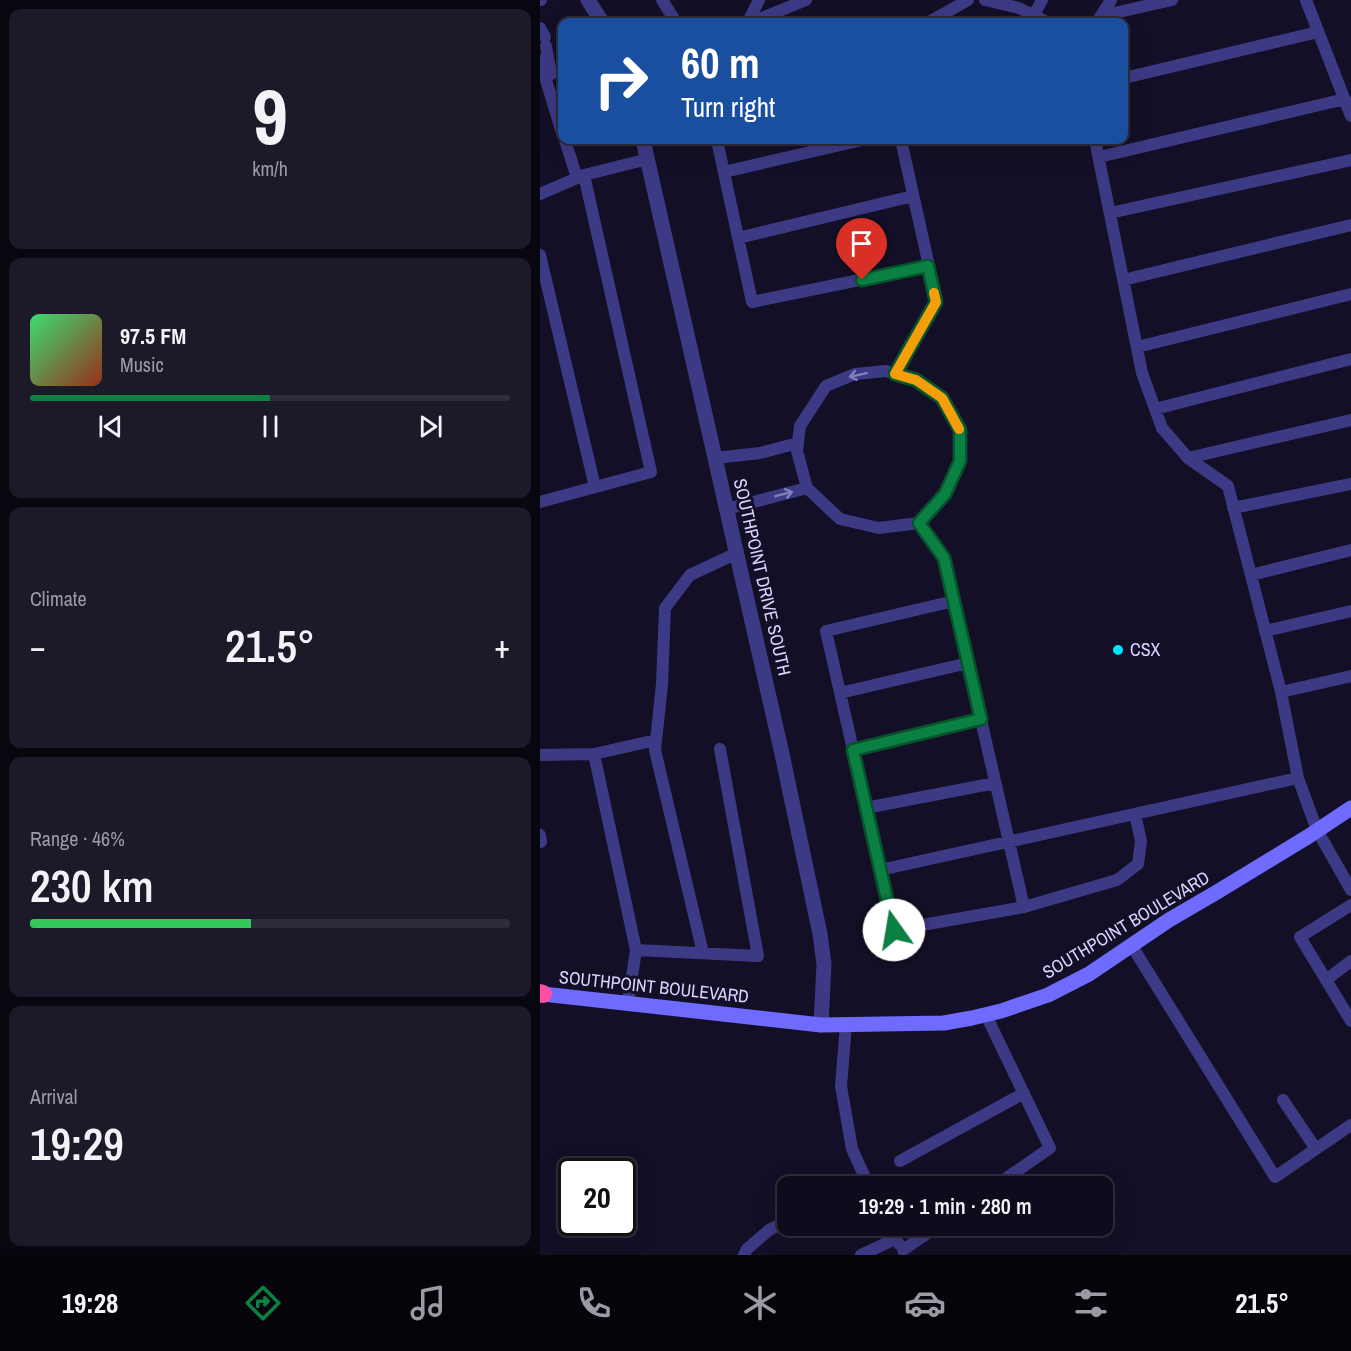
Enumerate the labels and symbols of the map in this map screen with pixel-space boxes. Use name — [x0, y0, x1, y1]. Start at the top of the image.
pin — [836, 218, 887, 280]
one-way arrow — [849, 370, 868, 381]
street label: SOUTHPOINT DRIVE SOUTH — [728, 476, 797, 678]
one-way arrow — [774, 488, 793, 500]
place label: CSX — [1130, 637, 1161, 662]
marker: CSX — [1111, 643, 1125, 657]
street label: SOUTHPOINT BOULEVARD — [1038, 865, 1214, 984]
position arrow — [862, 898, 926, 962]
street label: SOUTHPOINT BOULEVARD — [558, 964, 750, 1009]
speed limit sign: 20 — [558, 1158, 636, 1236]

